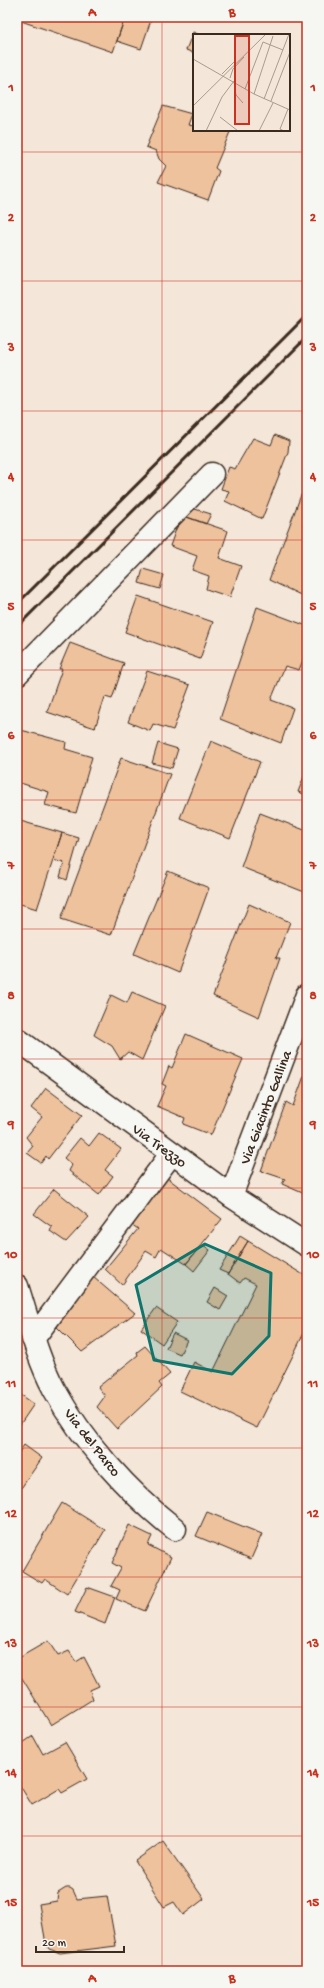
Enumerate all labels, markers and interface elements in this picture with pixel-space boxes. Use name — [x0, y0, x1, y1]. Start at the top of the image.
text: A — [87, 6, 97, 21]
text: B — [228, 6, 237, 21]
inset map — [193, 34, 290, 131]
text: 1 — [7, 81, 14, 96]
text: 1 — [309, 81, 316, 96]
text: 2 — [8, 211, 15, 226]
text: 2 — [310, 211, 317, 226]
text: 3 — [7, 341, 15, 356]
text: 3 — [309, 341, 317, 356]
text: 4 — [7, 470, 15, 485]
text: 4 — [309, 470, 317, 485]
text: 5 — [8, 600, 15, 615]
text: 5 — [310, 600, 317, 615]
text: 6 — [8, 729, 15, 744]
text: 6 — [310, 729, 317, 744]
text: 7 — [7, 859, 16, 874]
text: 7 — [309, 859, 318, 874]
text: 8 — [7, 989, 15, 1004]
text: 8 — [309, 989, 317, 1004]
street label: Via Giacinto Gallina — [237, 1048, 297, 1168]
text: 9 — [7, 1118, 15, 1133]
text: 9 — [309, 1118, 317, 1133]
street label: Via Trezzo — [127, 1120, 190, 1173]
text: 10 — [4, 1248, 18, 1263]
text: 10 — [306, 1248, 320, 1263]
text: 11 — [5, 1377, 16, 1392]
text: 11 — [307, 1377, 318, 1392]
street label: Via del Parco — [59, 1405, 124, 1481]
text: 12 — [4, 1507, 17, 1522]
text: 12 — [306, 1507, 319, 1522]
text: 13 — [4, 1637, 17, 1652]
text: 13 — [306, 1637, 319, 1652]
text: 14 — [4, 1766, 18, 1781]
text: 14 — [306, 1766, 320, 1781]
text: 15 — [4, 1896, 17, 1911]
text: 15 — [306, 1896, 319, 1911]
scale bar — [36, 1928, 124, 1954]
text: 20 m — [42, 1937, 67, 1951]
text: A — [87, 1972, 97, 1987]
text: B — [228, 1972, 237, 1987]

